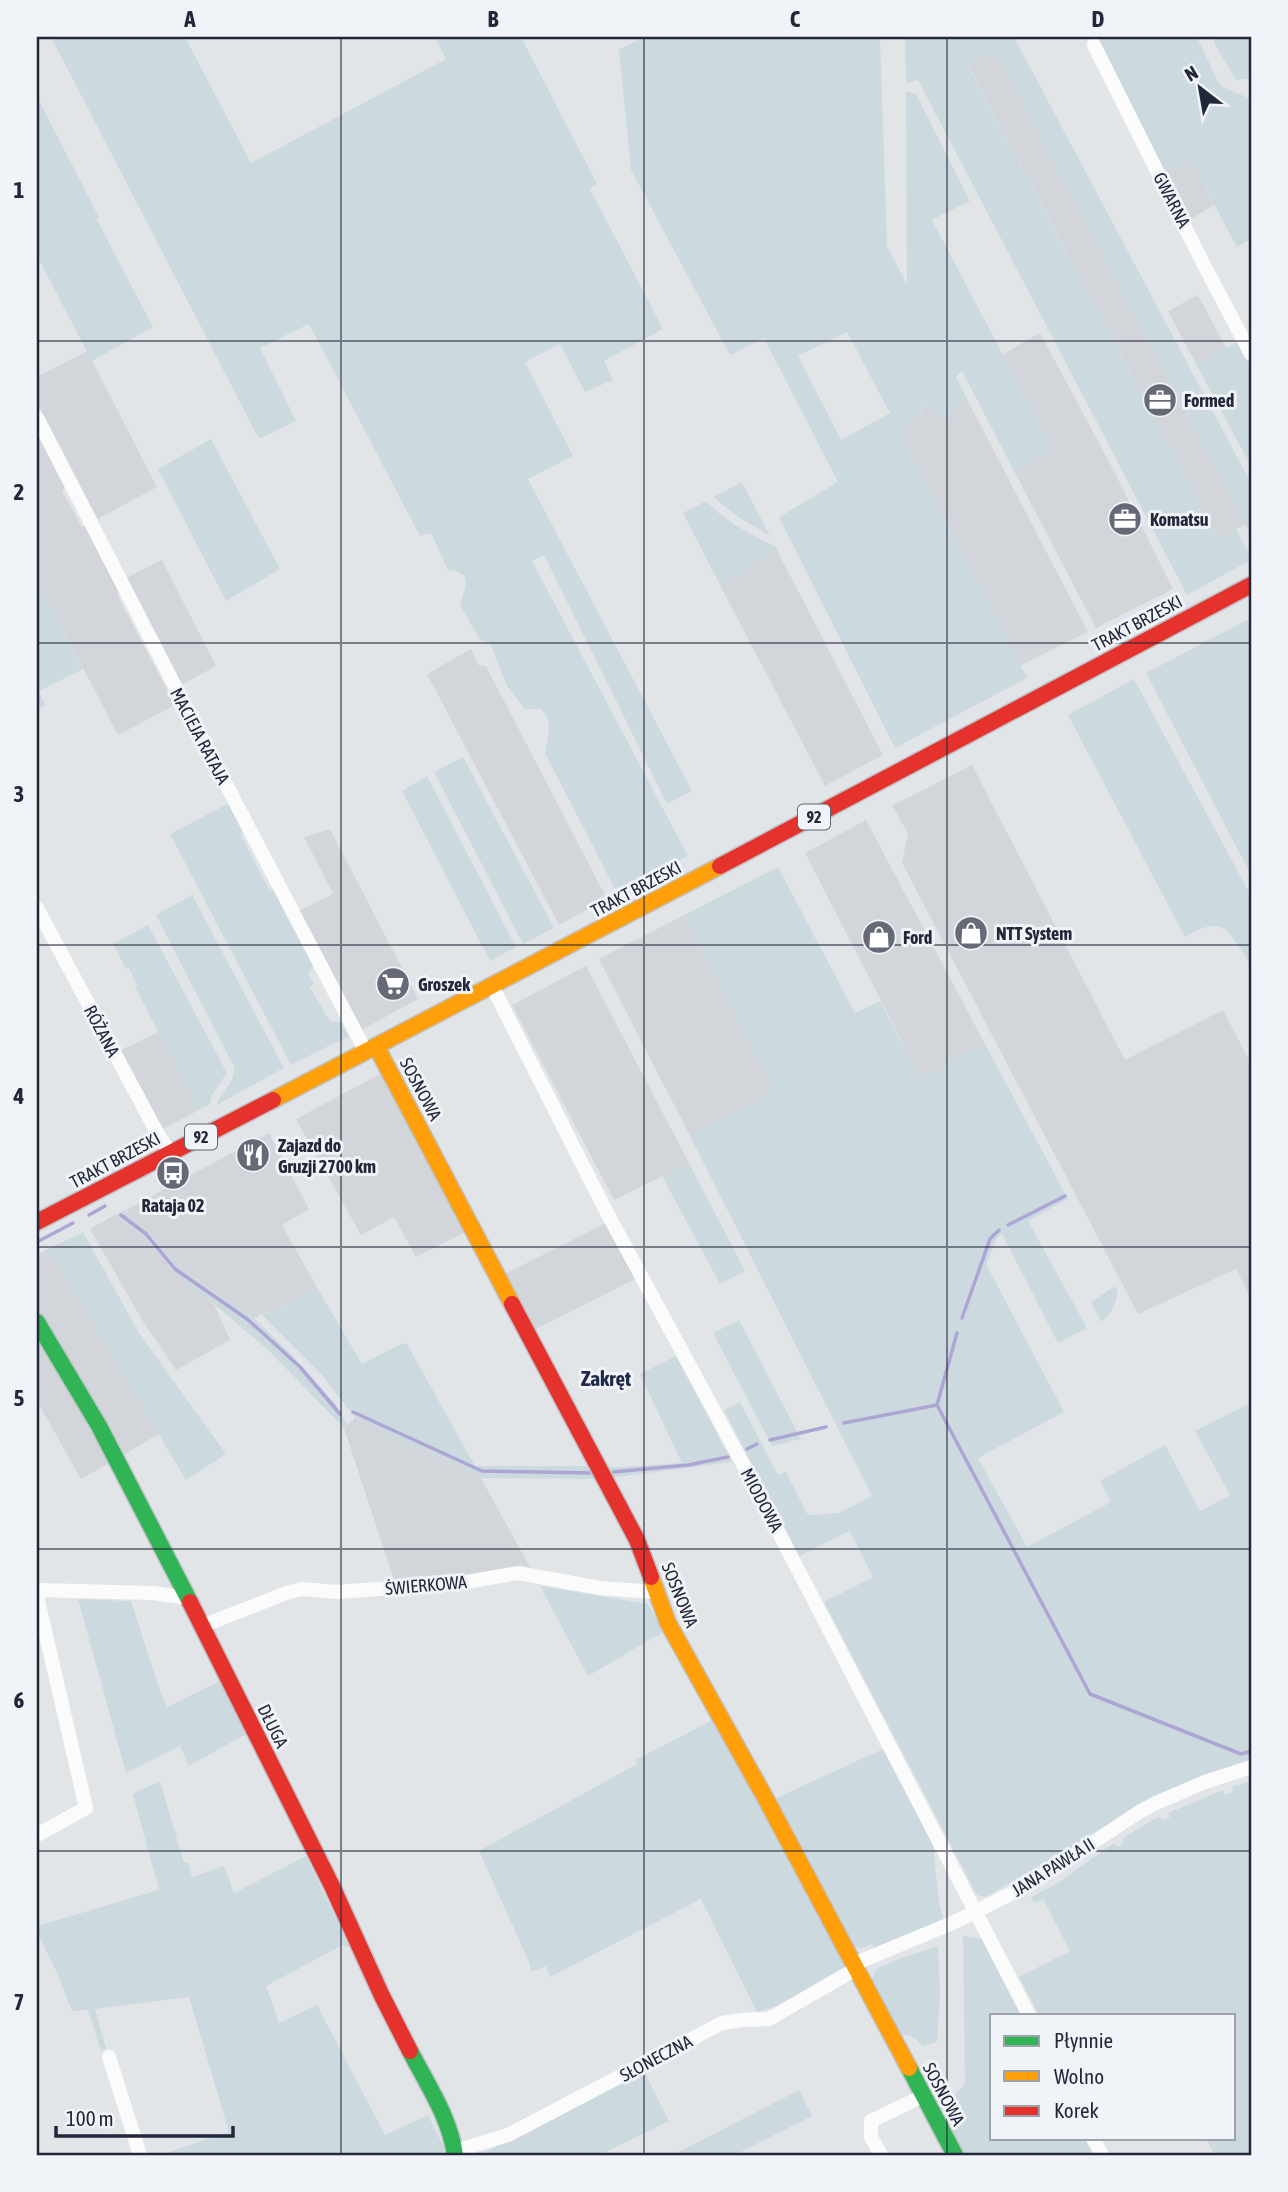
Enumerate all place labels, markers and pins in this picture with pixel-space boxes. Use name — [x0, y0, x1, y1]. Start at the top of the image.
office icon: Formed — [1141, 381, 1179, 419]
place label: Formed — [1184, 390, 1234, 411]
office icon: Komatsu — [1106, 500, 1144, 538]
place label: Komatsu — [1150, 509, 1209, 530]
shop icon: NTT System — [952, 914, 990, 952]
shop icon: Ford — [860, 918, 898, 956]
place label: NTT System — [996, 923, 1072, 944]
place label: Ford — [903, 927, 932, 948]
supermarket icon: Groszek — [374, 965, 412, 1003]
place label: Groszek — [418, 974, 471, 995]
place label: Zajazd do Gruzji 2700 km — [278, 1135, 376, 1177]
restaurant icon: Zajazd do Gruzji 2700 km — [234, 1136, 272, 1174]
bus stop icon: Rataja 02 — [154, 1154, 192, 1192]
place label: Rataja 02 — [142, 1195, 204, 1216]

